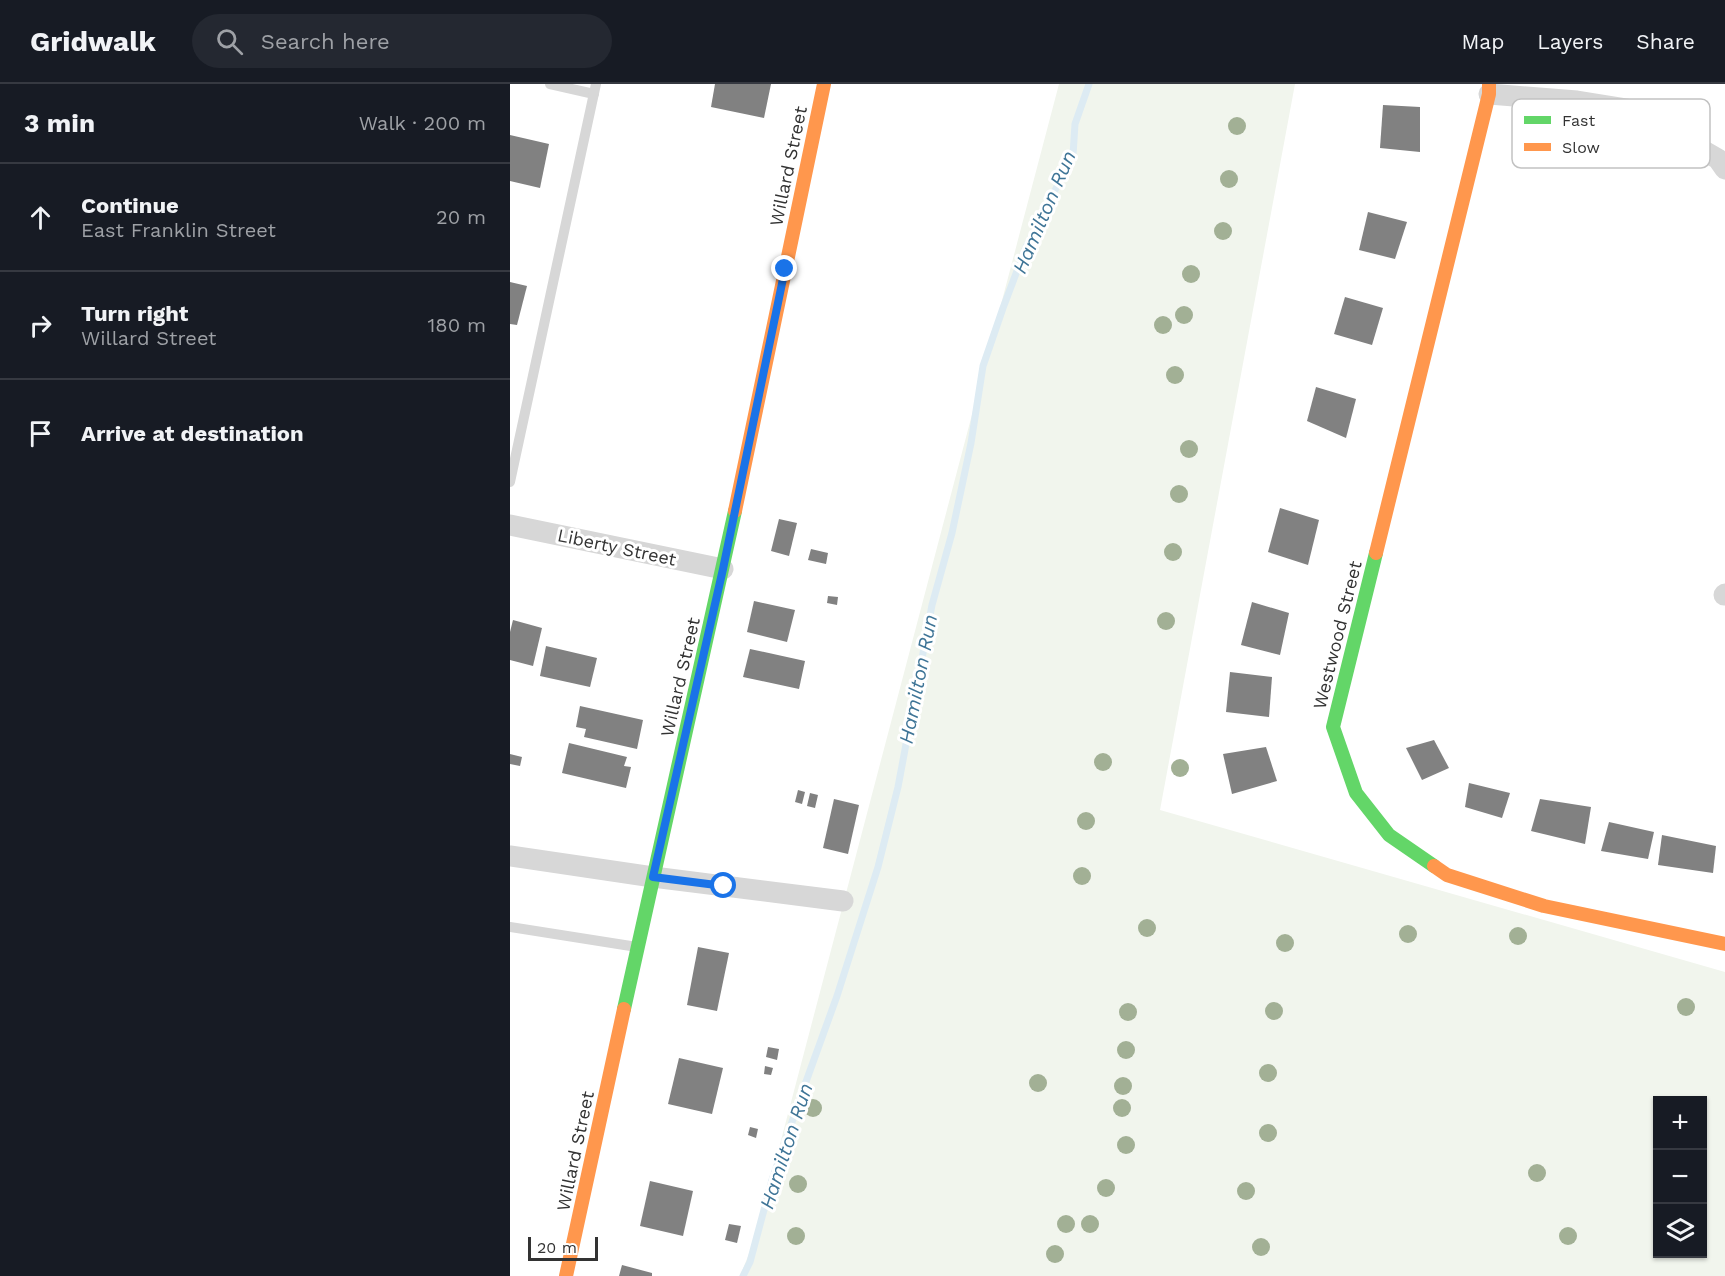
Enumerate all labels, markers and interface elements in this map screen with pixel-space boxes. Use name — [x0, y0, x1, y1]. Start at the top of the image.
search box — [192, 14, 612, 68]
text: Gridwalk — [30, 25, 156, 58]
icon: search — [213, 25, 246, 58]
text: Search here — [261, 29, 390, 54]
text: Map — [1461, 29, 1504, 54]
text: Layers — [1537, 29, 1603, 54]
text: Share — [1636, 29, 1695, 54]
legend — [1512, 99, 1710, 168]
street label: Willard Street — [765, 104, 811, 228]
text: 3 min — [24, 108, 95, 138]
text: Walk · 200 m — [359, 111, 486, 135]
text: Fast — [1562, 111, 1595, 130]
text: Slow — [1562, 138, 1600, 157]
water label: Hamilton Run — [1007, 147, 1081, 277]
text: Continue — [81, 193, 179, 218]
icon: ahead — [24, 201, 57, 234]
text: 20 m — [436, 205, 486, 229]
text: East Franklin Street — [81, 218, 276, 242]
route end — [771, 255, 797, 281]
text: Turn right — [81, 301, 188, 326]
icon: right — [24, 309, 57, 342]
text: 180 m — [428, 313, 486, 337]
text: Willard Street — [81, 326, 217, 350]
icon: arrive — [24, 417, 57, 450]
text: Arrive at destination — [81, 421, 304, 446]
street label: Liberty Street — [556, 524, 679, 570]
street label: Westwood Street — [1308, 558, 1366, 711]
water label: Hamilton Run — [894, 612, 942, 746]
street label: Willard Street — [656, 615, 704, 739]
route start — [710, 872, 736, 898]
water label: Hamilton Run — [754, 1080, 818, 1212]
street label: Willard Street — [552, 1089, 598, 1213]
map controls — [1653, 1096, 1707, 1258]
button: + — [1653, 1096, 1707, 1150]
button: − — [1653, 1150, 1707, 1204]
button: layers — [1653, 1204, 1707, 1258]
scale bar — [528, 1234, 598, 1262]
text: 20 m — [537, 1238, 577, 1257]

